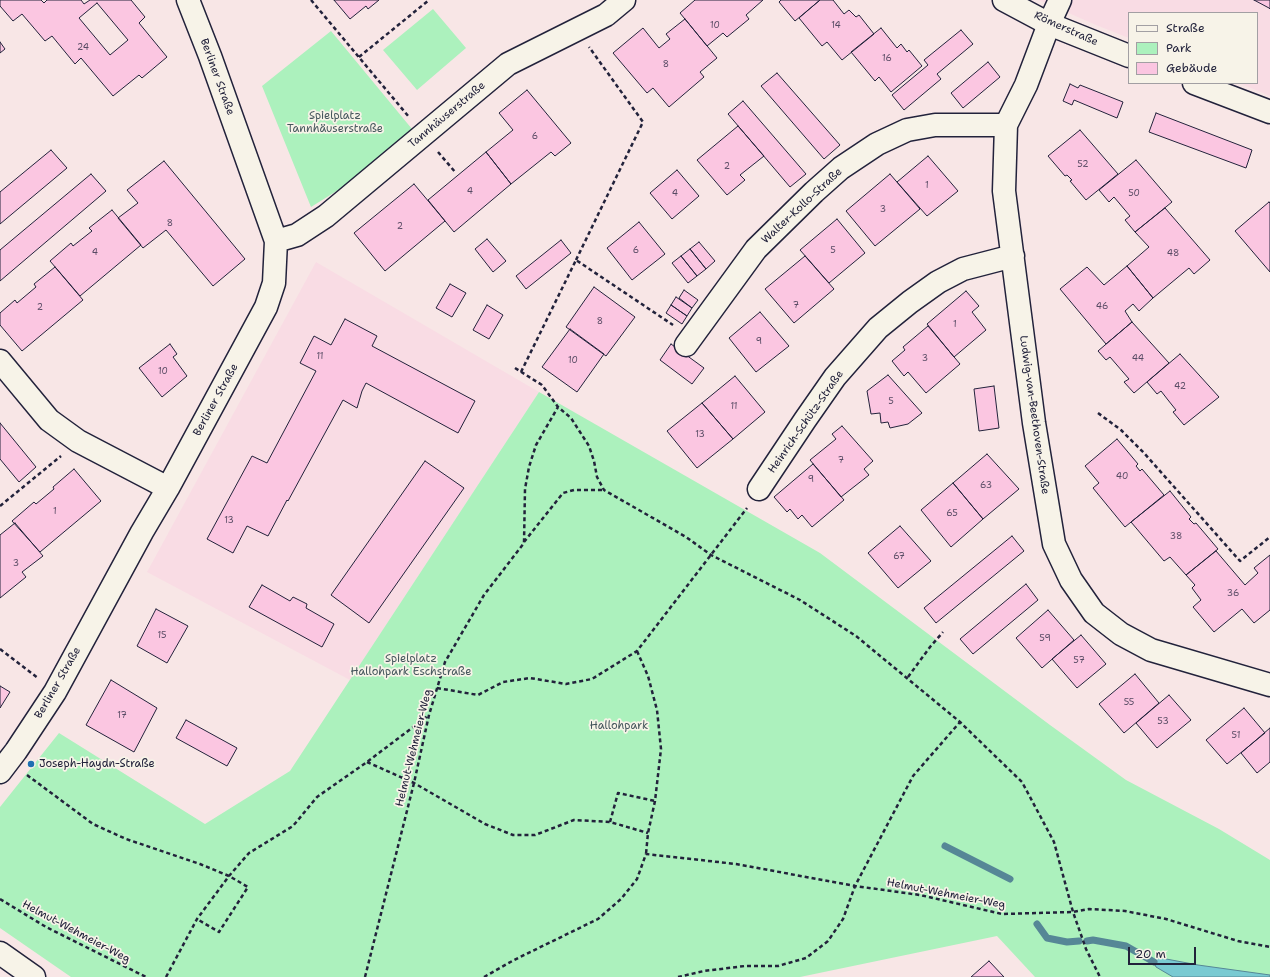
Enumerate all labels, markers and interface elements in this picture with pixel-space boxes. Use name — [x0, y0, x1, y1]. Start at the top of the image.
street label: Römerstraße — [1032, 9, 1100, 49]
legend — [1128, 12, 1258, 84]
text: Straße — [1166, 20, 1205, 36]
house number: 10 — [710, 21, 720, 31]
house number: 14 — [831, 21, 841, 31]
street label: Berliner Straße — [197, 37, 237, 117]
text: Park — [1166, 40, 1192, 56]
house number: 24 — [77, 43, 89, 53]
house number: 16 — [882, 54, 892, 64]
house number: 8 — [663, 60, 669, 70]
text: Gebäude — [1166, 60, 1217, 76]
street label: Tannhäuserstraße — [406, 79, 488, 151]
park label: Spielplatz Tannhäuserstraße — [287, 109, 383, 135]
house number: 6 — [532, 132, 538, 142]
house number: 52 — [1077, 160, 1089, 170]
house number: 2 — [724, 162, 730, 172]
street label: Walter-Kollo-Straße — [759, 165, 845, 247]
house number: 1 — [925, 181, 929, 191]
house number: 4 — [467, 187, 473, 197]
house number: 4 — [672, 189, 678, 199]
house number: 50 — [1128, 189, 1140, 199]
house number: 3 — [880, 205, 886, 215]
house number: 8 — [167, 219, 173, 229]
house number: 2 — [397, 222, 403, 232]
house number: 6 — [633, 246, 639, 256]
house number: 5 — [830, 246, 836, 256]
house number: 4 — [92, 248, 98, 258]
house number: 48 — [1167, 249, 1179, 259]
house number: 7 — [793, 301, 799, 311]
house number: 46 — [1096, 302, 1108, 312]
house number: 2 — [37, 303, 43, 313]
house number: 8 — [597, 317, 603, 327]
house number: 1 — [953, 320, 957, 330]
street label: Ludwig-van-Beethoven-Straße — [1016, 335, 1052, 495]
house number: 9 — [756, 337, 762, 347]
house number: 11 — [316, 352, 324, 362]
house number: 3 — [922, 354, 928, 364]
house number: 44 — [1132, 354, 1144, 364]
house number: 10 — [568, 356, 578, 366]
street label: Berliner Straße — [191, 362, 241, 438]
house number: 10 — [158, 367, 168, 377]
street label: Heinrich-Schütz-Straße — [765, 368, 847, 476]
house number: 42 — [1174, 382, 1186, 392]
house number: 5 — [888, 397, 894, 407]
house number: 11 — [730, 402, 738, 412]
house number: 13 — [695, 430, 705, 440]
house number: 7 — [838, 456, 844, 466]
house number: 40 — [1116, 472, 1128, 482]
house number: 9 — [808, 475, 814, 485]
house number: 63 — [980, 481, 992, 491]
house number: 1 — [53, 507, 57, 517]
house number: 65 — [946, 509, 958, 519]
house number: 13 — [224, 516, 234, 526]
house number: 38 — [1170, 532, 1182, 542]
house number: 67 — [893, 552, 905, 562]
house number: 3 — [13, 559, 19, 569]
house number: 36 — [1227, 589, 1239, 599]
house number: 15 — [157, 631, 167, 641]
house number: 59 — [1039, 634, 1051, 644]
street label: Berliner Straße — [32, 645, 84, 721]
park label: Spielplatz Hallohpark Eschstraße — [351, 652, 471, 678]
house number: 57 — [1073, 656, 1085, 666]
street label: Helmut-Wehmeier-Weg — [393, 688, 435, 808]
house number: 55 — [1124, 698, 1134, 708]
house number: 17 — [117, 711, 127, 721]
house number: 53 — [1157, 717, 1169, 727]
park label: Hallohpark — [590, 719, 648, 733]
house number: 51 — [1232, 731, 1240, 741]
place label: Joseph-Haydn-Straße — [39, 757, 155, 771]
marker: Joseph-Haydn-Straße — [26, 759, 36, 769]
street label: Helmut-Wehmeier-Weg — [886, 876, 1006, 912]
street label: Helmut-Wehmeier-Weg — [20, 898, 132, 966]
scale bar — [1130, 939, 1198, 965]
text: 20 m — [1135, 946, 1166, 962]

